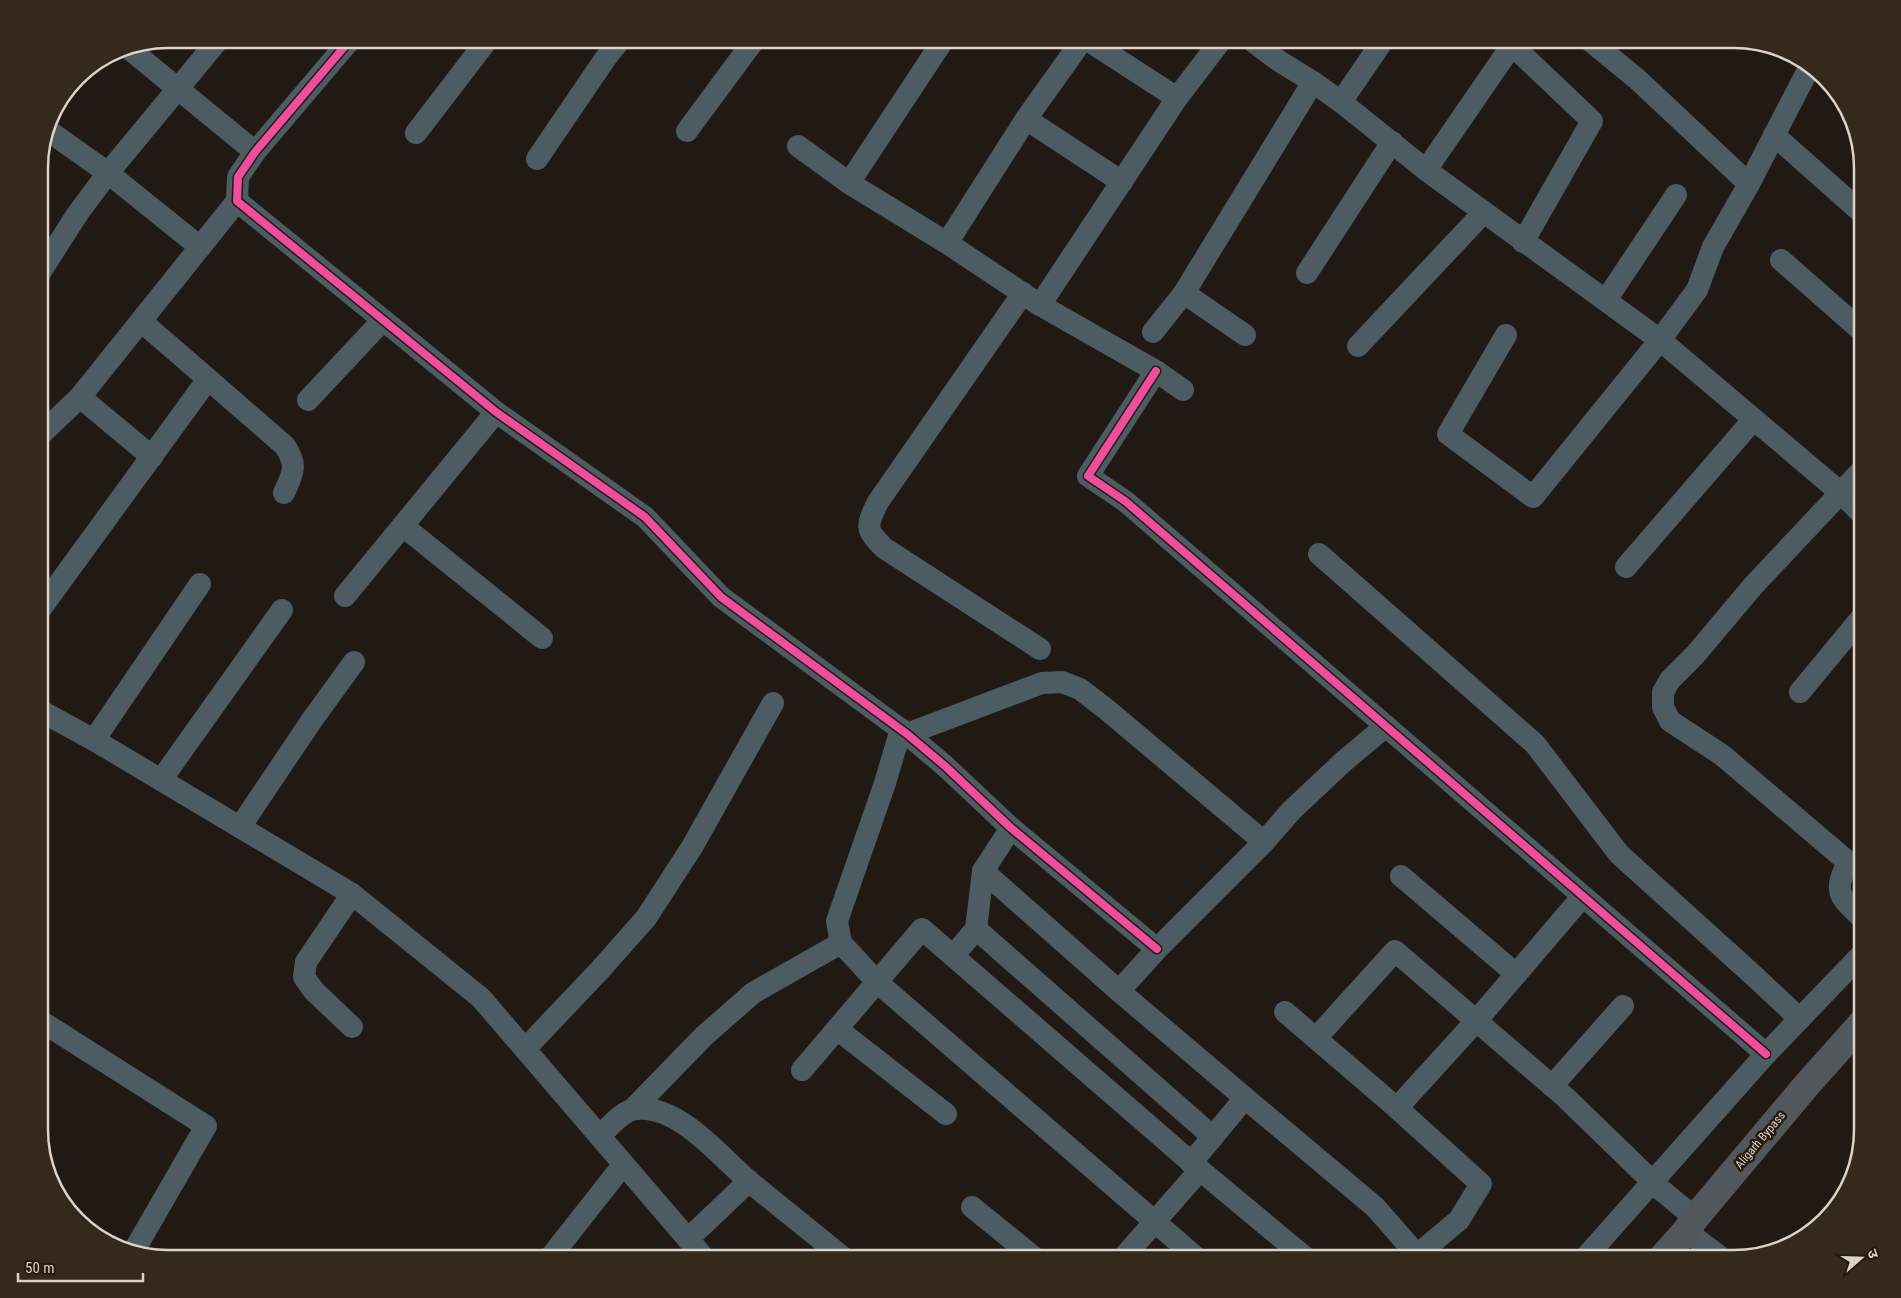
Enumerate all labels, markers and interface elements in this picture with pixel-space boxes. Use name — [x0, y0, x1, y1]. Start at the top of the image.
street label: Aligarh Bypass — [1732, 1109, 1788, 1171]
north arrow — [1836, 1233, 1886, 1283]
text: उ — [1864, 1247, 1882, 1261]
scale bar — [18, 1250, 142, 1282]
text: 50 m — [25, 1259, 55, 1277]

